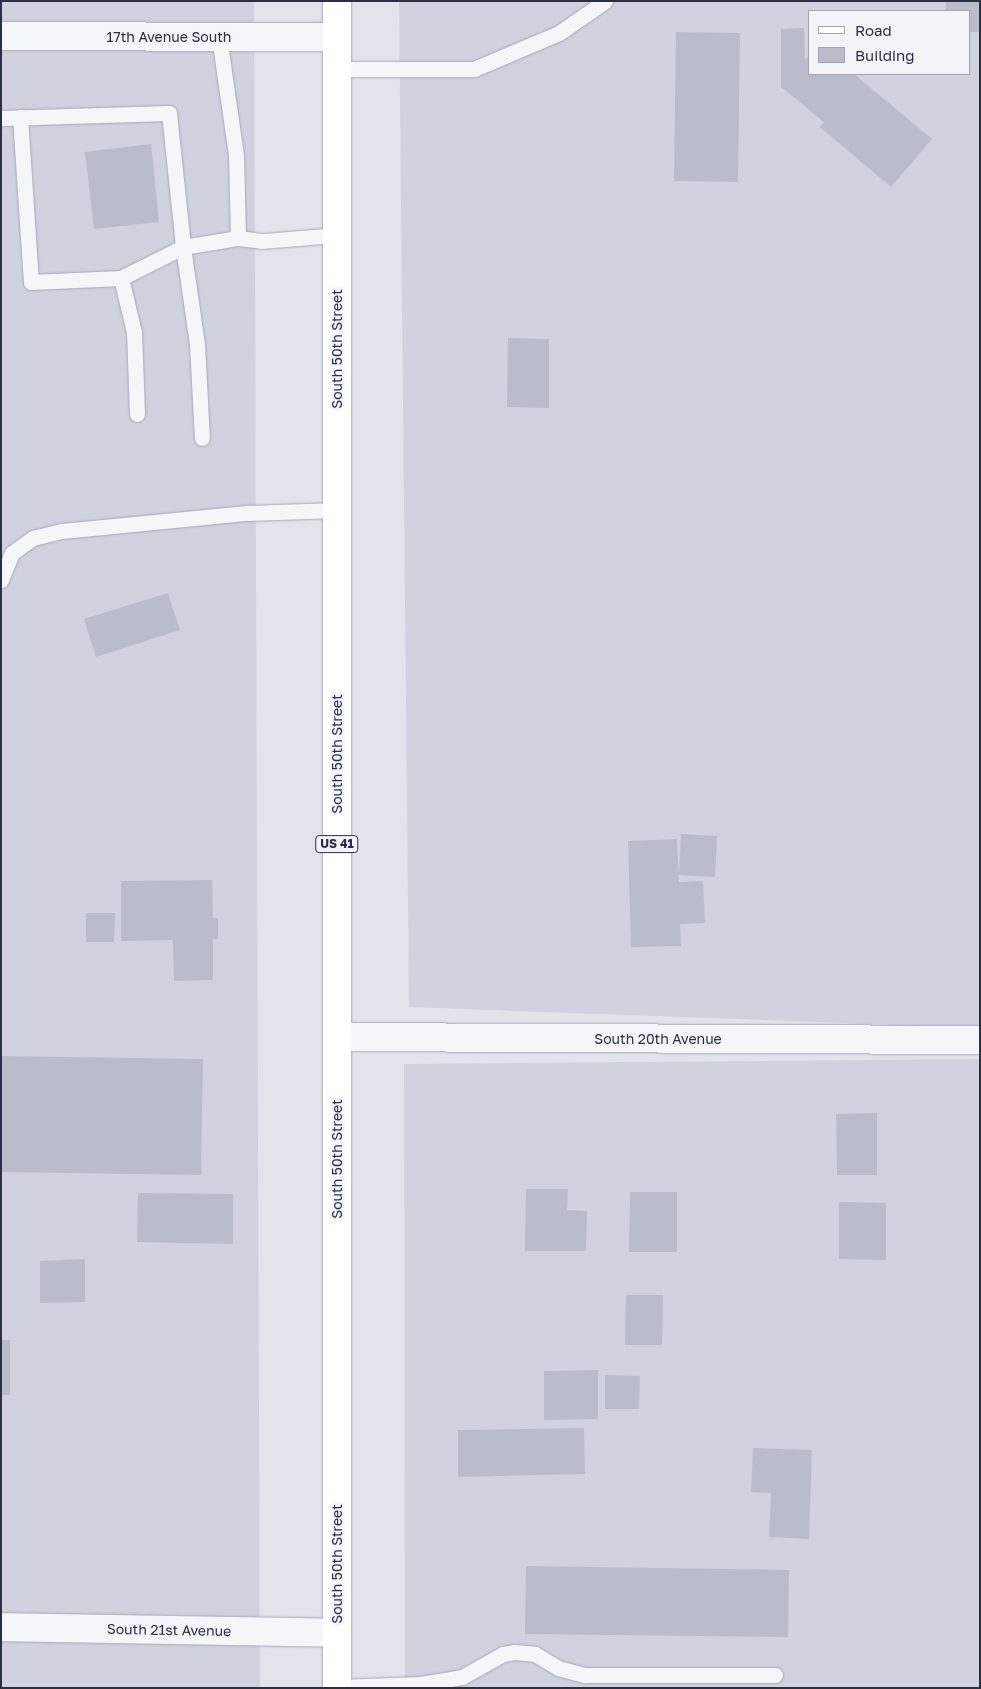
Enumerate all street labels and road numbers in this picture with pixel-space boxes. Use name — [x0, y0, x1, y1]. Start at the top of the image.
street label: 17th Avenue South — [107, 29, 231, 45]
street label: South 50th Street — [329, 289, 345, 409]
street label: South 50th Street — [329, 694, 345, 814]
road number: US 41 — [314, 834, 360, 854]
street label: South 20th Avenue — [594, 1031, 722, 1047]
street label: South 50th Street — [329, 1099, 345, 1219]
street label: South 50th Street — [329, 1504, 345, 1624]
street label: South 21st Avenue — [107, 1621, 231, 1639]

